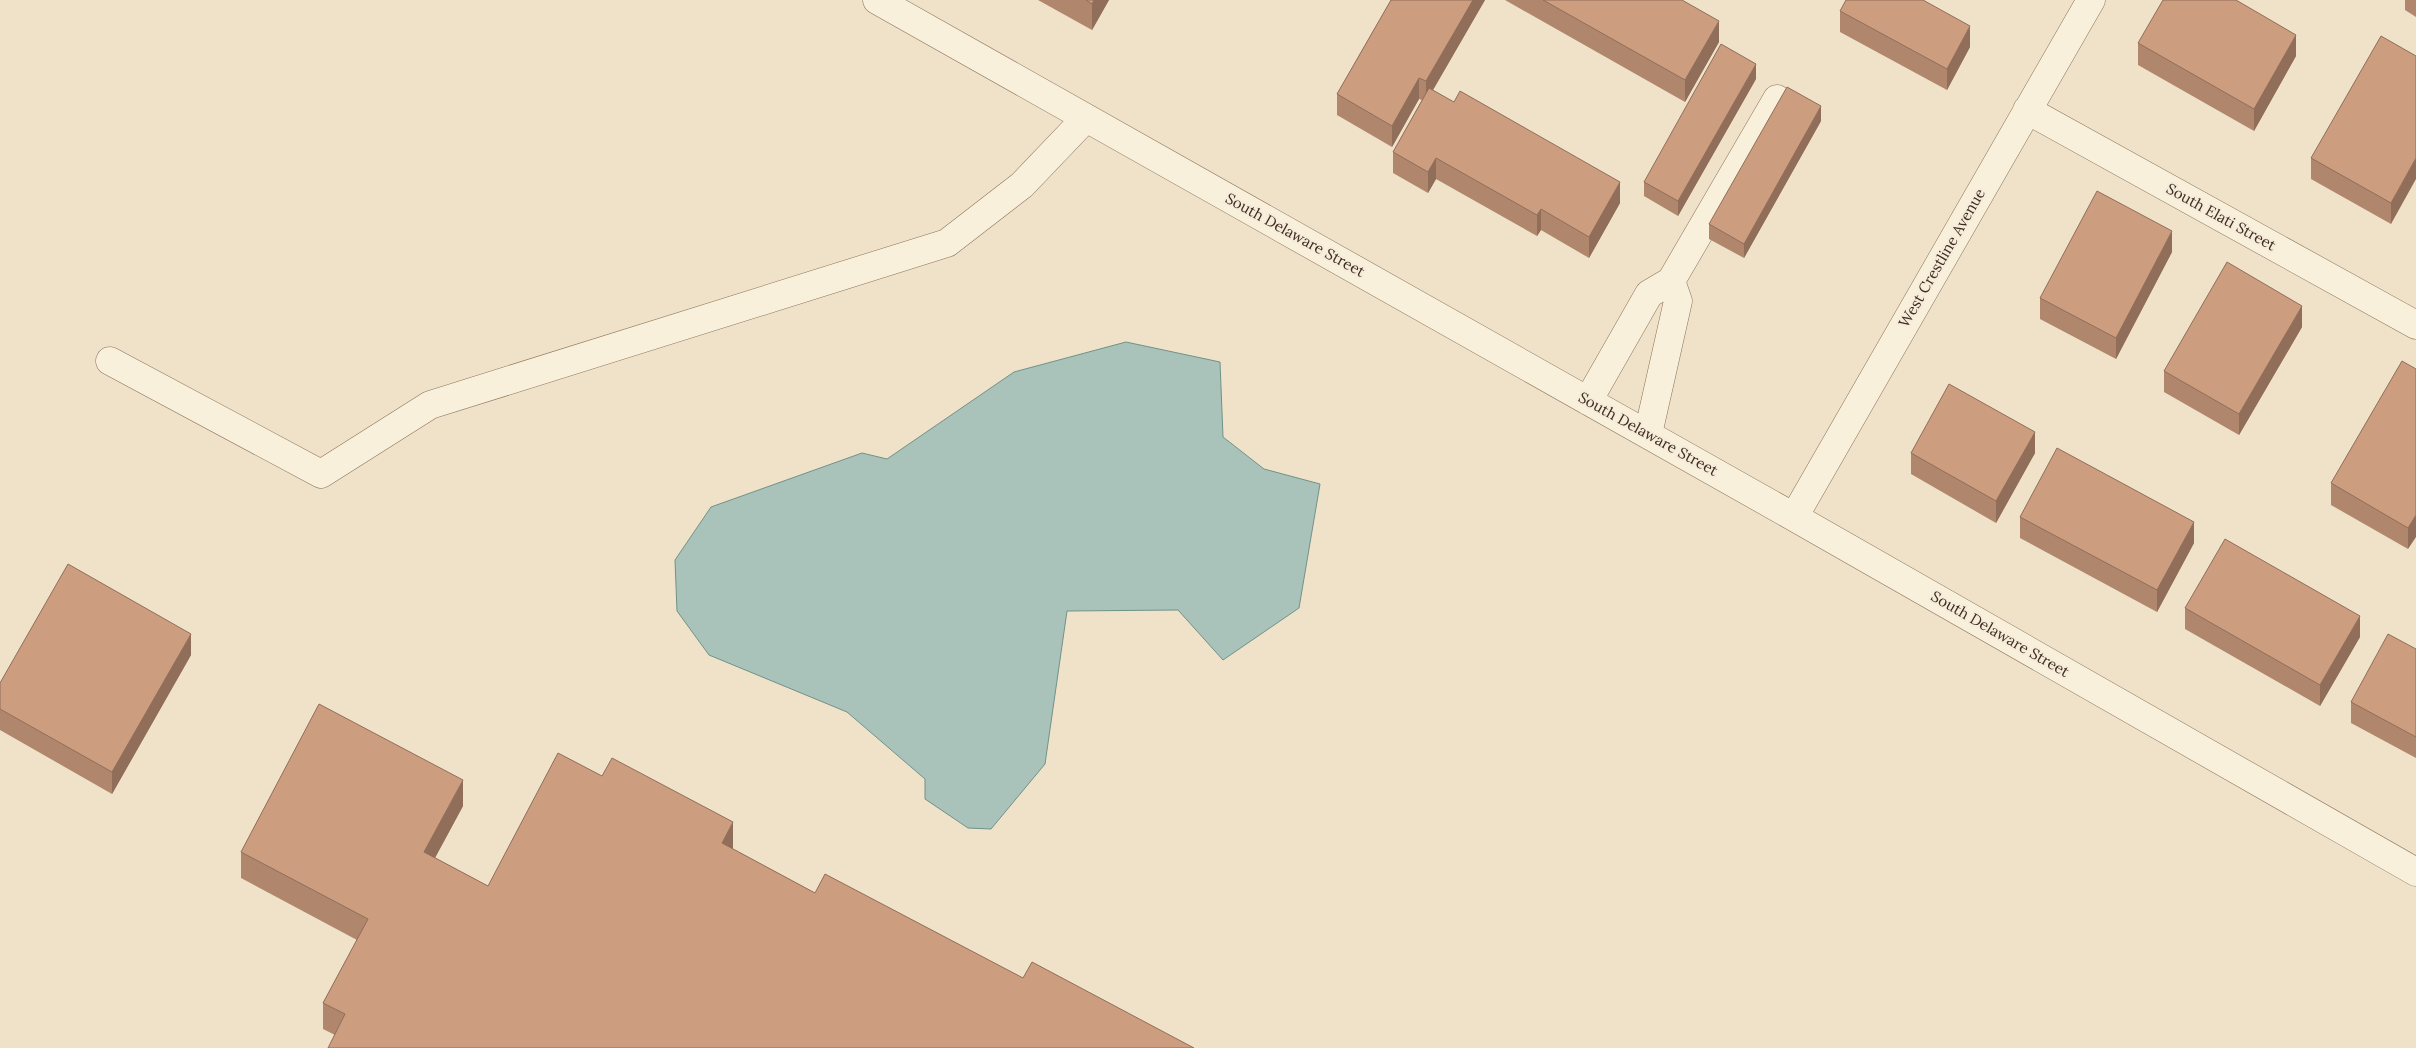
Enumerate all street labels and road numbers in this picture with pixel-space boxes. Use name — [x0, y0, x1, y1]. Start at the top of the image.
street label: South Elati Street — [2163, 179, 2280, 255]
street label: West Crestline Avenue — [1894, 185, 1989, 331]
street label: South Delaware Street — [1222, 188, 1368, 281]
street label: South Delaware Street — [1575, 387, 1721, 480]
street label: South Delaware Street — [1928, 586, 2073, 681]

